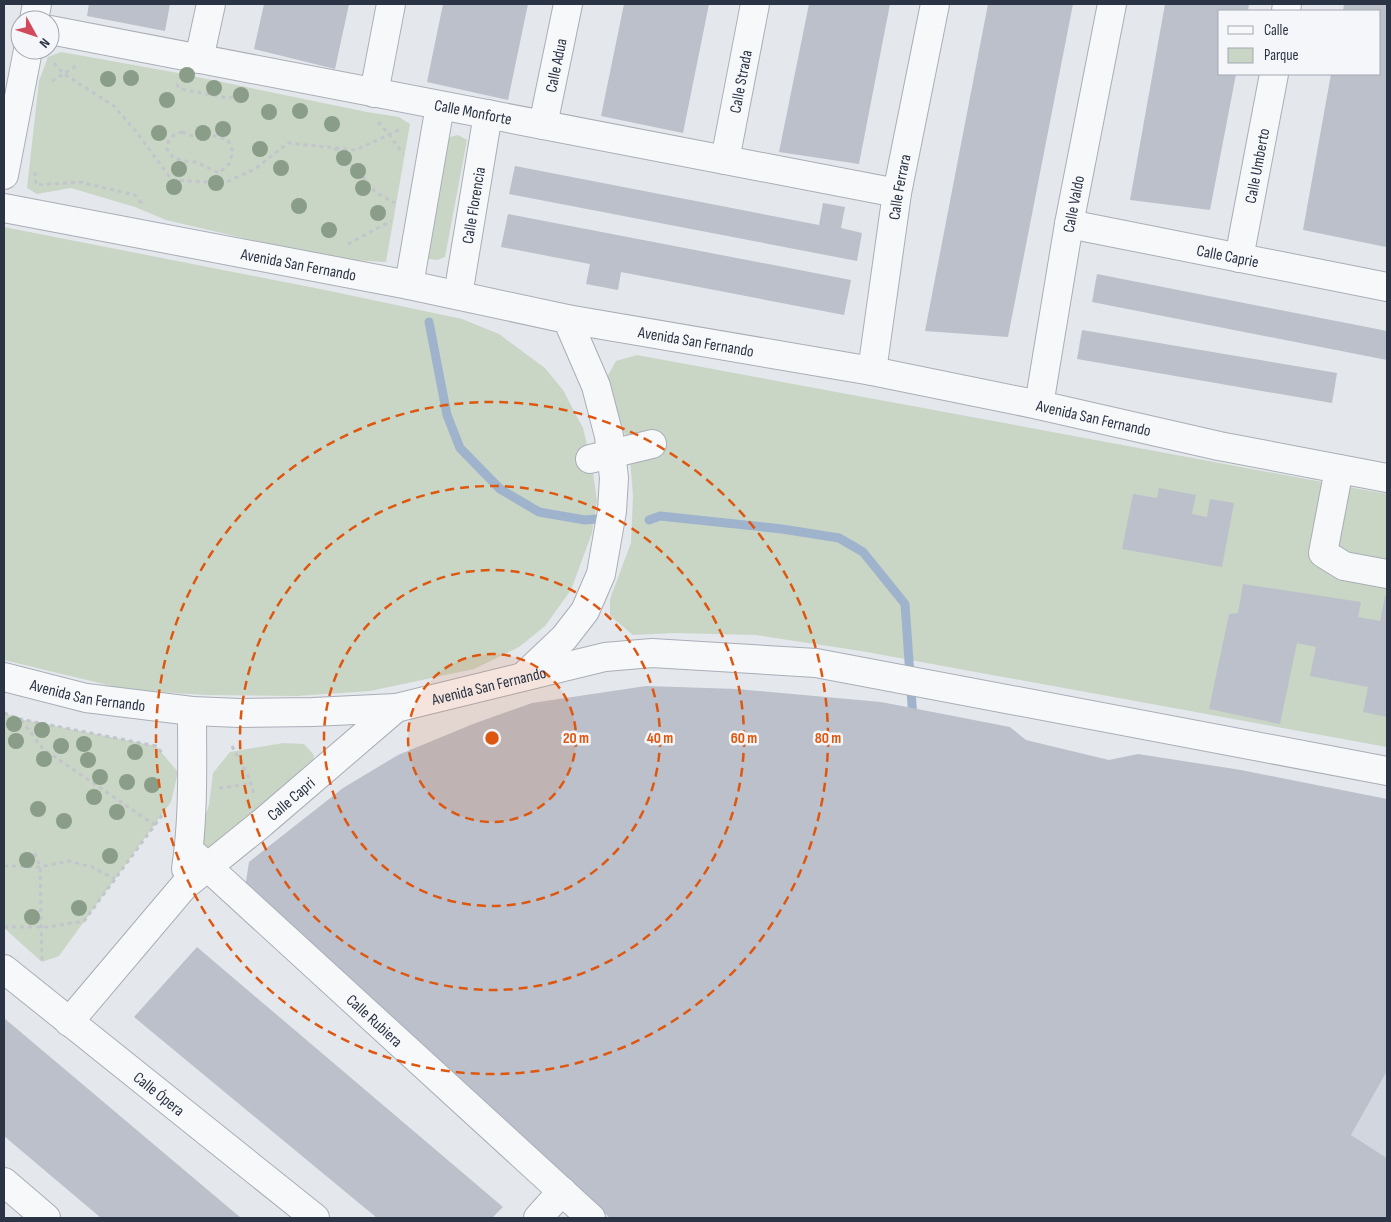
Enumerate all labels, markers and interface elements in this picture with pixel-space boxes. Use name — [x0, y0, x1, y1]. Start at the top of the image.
north arrow — [10, 10, 60, 60]
legend — [1218, 10, 1381, 75]
text: Calle — [1264, 21, 1288, 40]
text: N — [36, 35, 53, 51]
street label: Calle Adua — [542, 37, 572, 94]
text: Parque — [1264, 46, 1299, 65]
street label: Calle Strada — [726, 49, 757, 115]
street label: Calle Monforte — [433, 96, 513, 130]
street label: Calle Umberto — [1242, 127, 1274, 205]
street label: Calle Ferrara — [885, 153, 916, 221]
street label: Calle Florencia — [459, 166, 490, 245]
street label: Calle Valdo — [1060, 174, 1089, 234]
street label: Calle Caprie — [1195, 242, 1260, 272]
street label: Avenida San Fernando — [238, 245, 358, 286]
street label: Avenida San Fernando — [636, 323, 755, 362]
street label: Avenida San Fernando — [1033, 396, 1153, 441]
street label: Avenida San Fernando — [429, 664, 548, 710]
street label: Avenida San Fernando — [27, 676, 146, 716]
centre of rings — [483, 729, 501, 747]
text: 20 m — [563, 729, 589, 748]
text: 40 m — [647, 729, 673, 748]
text: 60 m — [731, 729, 757, 748]
text: 80 m — [815, 729, 841, 748]
street label: Calle Capri — [264, 774, 319, 825]
street label: Calle Rubiera — [342, 991, 406, 1052]
street label: Calle Ópera — [129, 1068, 188, 1121]

